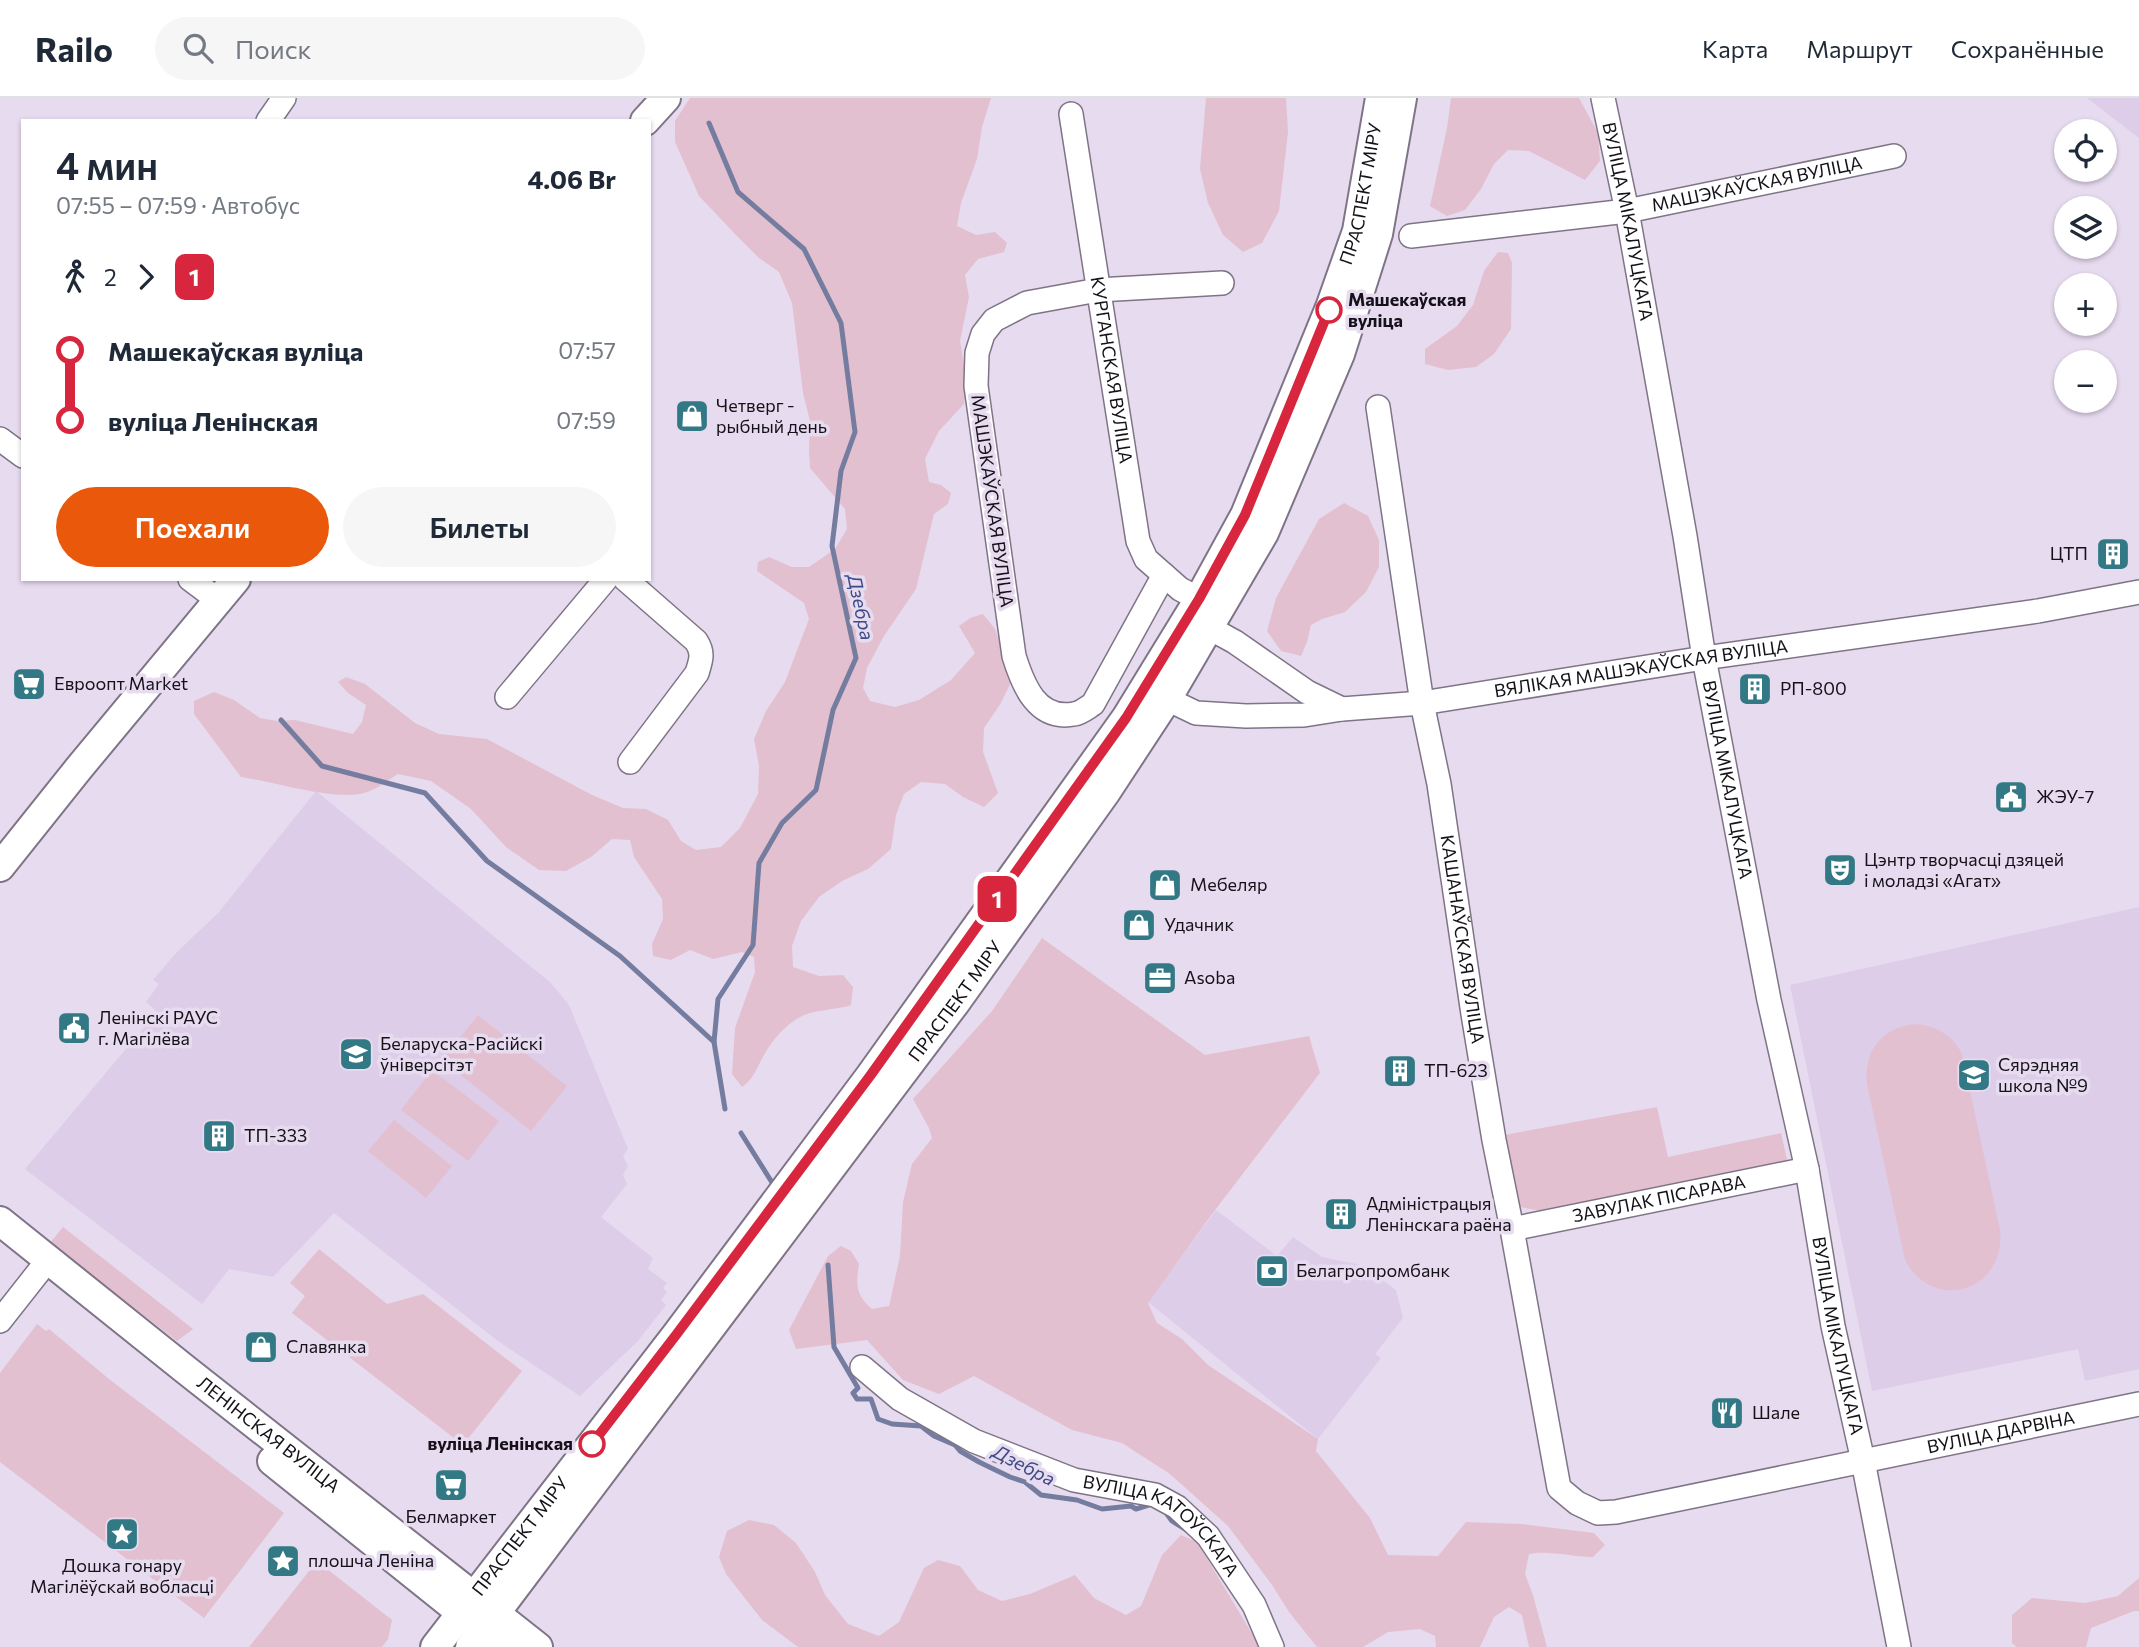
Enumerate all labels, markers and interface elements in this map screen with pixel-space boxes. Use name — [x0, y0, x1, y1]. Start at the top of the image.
search box — [155, 17, 645, 80]
text: Railo — [35, 28, 113, 69]
icon: search — [179, 29, 217, 67]
text: Поиск — [235, 33, 312, 64]
text: Карта — [1702, 34, 1768, 63]
text: Маршрут — [1806, 34, 1913, 63]
text: Сохранённые — [1951, 34, 2104, 63]
map controls — [2054, 119, 2117, 413]
button: locate — [2054, 119, 2117, 182]
street label: ВУЛІЦА МІКАЛУЦКАГА — [1598, 120, 1658, 322]
street label: ПРАСПЕКТ МІРУ — [1334, 121, 1386, 267]
text: 4 мин — [56, 141, 158, 188]
street label: МАШЭКАЎСКАЯ ВУЛІЦА — [1649, 151, 1864, 216]
text: 4.06 Br — [527, 163, 616, 194]
text: 07:55 – 07:59 · Автобус — [56, 191, 300, 219]
button: layers — [2054, 196, 2117, 259]
icon: walk — [56, 258, 94, 296]
icon: forward — [127, 258, 165, 296]
text: 1 — [189, 262, 200, 291]
text: 2 — [104, 263, 117, 291]
button: + — [2054, 273, 2117, 336]
street label: КУРГАНСКАЯ ВУЛІЦА — [1087, 275, 1138, 465]
place label: Машекаўская вуліца — [1348, 288, 1466, 331]
marker: Машекаўская вуліца — [1316, 297, 1342, 323]
text: Машекаўская вуліца — [108, 335, 363, 366]
text: 07:57 — [558, 336, 616, 364]
button: − — [2054, 350, 2117, 413]
street label: МАШЭКАЎСКАЯ ВУЛІЦА — [967, 393, 1019, 609]
place label: Четверг - рыбный день — [716, 394, 827, 437]
shop icon: Четверг - рыбный день — [673, 397, 711, 435]
text: вуліца Ленінская — [108, 405, 318, 436]
text: 07:59 — [556, 406, 616, 434]
button: Поехали — [56, 487, 329, 567]
button: Билеты — [343, 487, 616, 567]
building icon: ЦТП — [2094, 535, 2132, 573]
place label: ЦТП — [2050, 542, 2088, 564]
water label: Дзебра — [843, 570, 880, 642]
street label: ВЯЛІКАЯ МАШЭКАЎСКАЯ ВУЛІЦА — [1492, 634, 1789, 701]
supermarket icon: Евроопт Market — [10, 665, 48, 703]
building icon: РП-800 — [1736, 670, 1774, 708]
place label: Евроопт Market — [54, 672, 188, 694]
place label: РП-800 — [1780, 677, 1847, 699]
street label: ВУЛІЦА МІКАЛУЦКАГА — [1698, 678, 1758, 881]
public building icon: ЖЭУ-7 — [1992, 778, 2030, 816]
place label: ЖЭУ-7 — [2036, 785, 2094, 807]
street label: КАШАНАЎСКАЯ ВУЛІЦА — [1437, 833, 1490, 1045]
place label: Цэнтр творчасці дзяцей і моладзі «Агат» — [1864, 848, 2064, 891]
theatre icon: Цэнтр творчасці дзяцей і моладзі «Агат» — [1821, 851, 1859, 889]
shop icon: Мебеляр — [1146, 866, 1184, 904]
place label: Мебеляр — [1190, 873, 1267, 895]
line badge: 1 — [974, 876, 1020, 922]
text: 1 — [992, 884, 1002, 913]
shop icon: Удачник — [1120, 906, 1158, 944]
place label: Удачник — [1164, 913, 1234, 935]
street label: ПРАСПЕКТ МІРУ — [903, 936, 1006, 1065]
office icon: Asoba — [1141, 959, 1179, 997]
place label: Asoba — [1184, 966, 1235, 988]
place label: Ленінскі РАУС г. Магілёва — [98, 1006, 218, 1049]
public building icon: Ленінскі РАУС г. Магілёва — [55, 1009, 93, 1047]
place label: Беларуска-Расійскі ўніверсітэт — [380, 1032, 543, 1075]
school or university icon: Беларуска-Расійскі ўніверсітэт — [337, 1035, 375, 1073]
building icon: ТП-623 — [1381, 1052, 1419, 1090]
place label: Сярэдняя школа №9 — [1998, 1053, 2088, 1096]
school or university icon: Сярэдняя школа №9 — [1955, 1056, 1993, 1094]
place label: ТП-623 — [1424, 1059, 1488, 1081]
building icon: ТП-333 — [200, 1117, 238, 1155]
place label: ТП-333 — [244, 1124, 307, 1146]
street label: ЗАВУЛАК ПІСАРАВА — [1570, 1170, 1747, 1226]
place label: Адміністрацыя Ленінскага раёна — [1366, 1192, 1512, 1235]
building icon: Адміністрацыя Ленінскага раёна — [1322, 1195, 1360, 1233]
street label: ВУЛІЦА МІКАЛУЦКАГА — [1808, 1235, 1869, 1437]
bank icon: Белагропромбанк — [1253, 1252, 1291, 1290]
place label: Белагропромбанк — [1296, 1259, 1450, 1281]
shop icon: Славянка — [242, 1328, 280, 1366]
place label: Славянка — [286, 1335, 366, 1357]
street label: ЛЕНІНСКАЯ ВУЛІЦА — [193, 1371, 345, 1497]
restaurant icon: Шале — [1708, 1394, 1746, 1432]
place label: Шале — [1752, 1401, 1800, 1423]
street label: ВУЛІЦА ДАРВІНА — [1925, 1406, 2077, 1458]
marker: вуліца Ленінская — [579, 1431, 605, 1457]
place label: вуліца Ленінская — [427, 1432, 573, 1454]
water label: Дзебра — [988, 1438, 1059, 1490]
supermarket icon: Белмаркет — [432, 1466, 470, 1504]
street label: ВУЛІЦА КАТОЎСКАГА — [1081, 1470, 1244, 1580]
street label: ПРАСПЕКТ МІРУ — [467, 1472, 573, 1600]
place label: Белмаркет — [405, 1505, 497, 1527]
place icon: Дошка гонару Магілёўскай вобласці — [103, 1515, 141, 1553]
place icon: плошча Леніна — [264, 1542, 302, 1580]
place label: плошча Леніна — [308, 1549, 434, 1571]
place label: Дошка гонару Магілёўскай вобласці — [30, 1554, 214, 1597]

